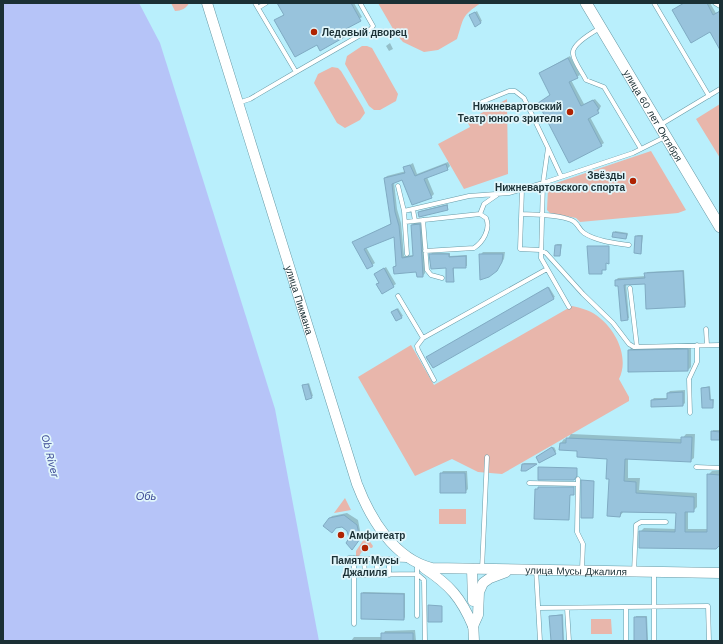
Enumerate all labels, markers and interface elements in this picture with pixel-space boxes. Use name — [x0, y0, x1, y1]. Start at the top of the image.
marker: Ледовый дворец — [309, 27, 319, 37]
place label: Ледовый дворец — [322, 27, 408, 38]
street label: улица 60 лет Октября — [622, 68, 685, 163]
place label: Нижневартовский Театр юного зрителя — [458, 101, 562, 124]
marker: Нижневартовский Театр юного зрителя — [565, 107, 575, 117]
place label: Звёзды Нижневартовского спорта — [495, 170, 625, 193]
marker: Звёзды Нижневартовского спорта — [628, 176, 638, 186]
street label: улица Пикмана — [284, 264, 316, 336]
water label: Ob River — [38, 433, 62, 480]
water label: Обь — [136, 490, 156, 503]
marker: Амфитеатр — [336, 530, 346, 540]
place label: Амфитеатр — [349, 530, 405, 541]
marker: Памяти Мусы Джалиля — [360, 543, 370, 553]
place label: Памяти Мусы Джалиля — [331, 555, 399, 578]
street label: улица Мусы Джалиля — [525, 564, 627, 577]

